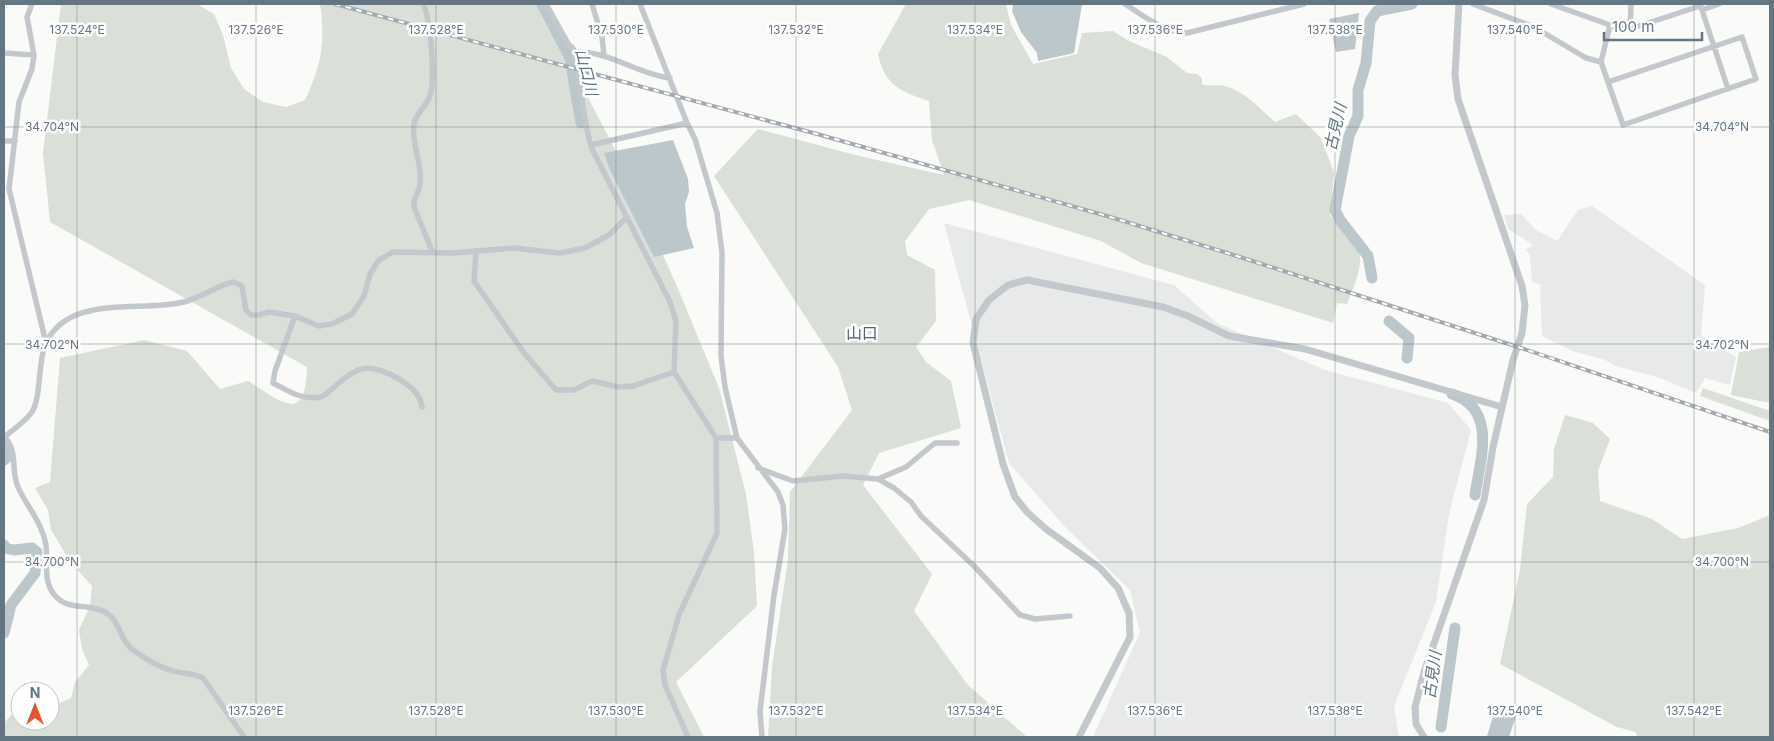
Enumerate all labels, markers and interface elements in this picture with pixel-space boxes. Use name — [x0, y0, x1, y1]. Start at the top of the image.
scale bar — [1604, 10, 1702, 42]
text: 100 m — [1612, 17, 1654, 36]
text: 137.524°E — [49, 22, 105, 37]
text: 137.526°E — [228, 22, 284, 37]
text: 137.528°E — [408, 22, 464, 37]
text: 137.530°E — [588, 22, 644, 37]
text: 137.532°E — [768, 22, 824, 37]
text: 137.534°E — [947, 22, 1003, 37]
text: 137.536°E — [1127, 22, 1183, 37]
text: 137.538°E — [1307, 22, 1363, 37]
text: 137.540°E — [1487, 22, 1543, 37]
water label: 山口川 — [571, 46, 603, 100]
water label: 古見川 — [1320, 99, 1351, 153]
text: 34.704°N — [25, 119, 79, 134]
text: 34.704°N — [1695, 119, 1749, 134]
district label: 山口 — [846, 323, 878, 343]
text: 34.702°N — [25, 337, 79, 352]
text: 34.702°N — [1695, 337, 1749, 352]
text: 34.700°N — [25, 554, 79, 569]
text: 34.700°N — [1695, 554, 1749, 569]
water label: 古見川 — [1419, 648, 1446, 700]
north arrow — [10, 681, 60, 731]
text: N — [30, 684, 40, 701]
text: 137.526°E — [228, 703, 284, 718]
text: 137.528°E — [408, 703, 464, 718]
text: 137.530°E — [588, 703, 644, 718]
text: 137.532°E — [768, 703, 824, 718]
text: 137.534°E — [947, 703, 1003, 718]
text: 137.536°E — [1127, 703, 1183, 718]
text: 137.538°E — [1307, 703, 1363, 718]
text: 137.540°E — [1487, 703, 1543, 718]
text: 137.542°E — [1666, 703, 1722, 718]

